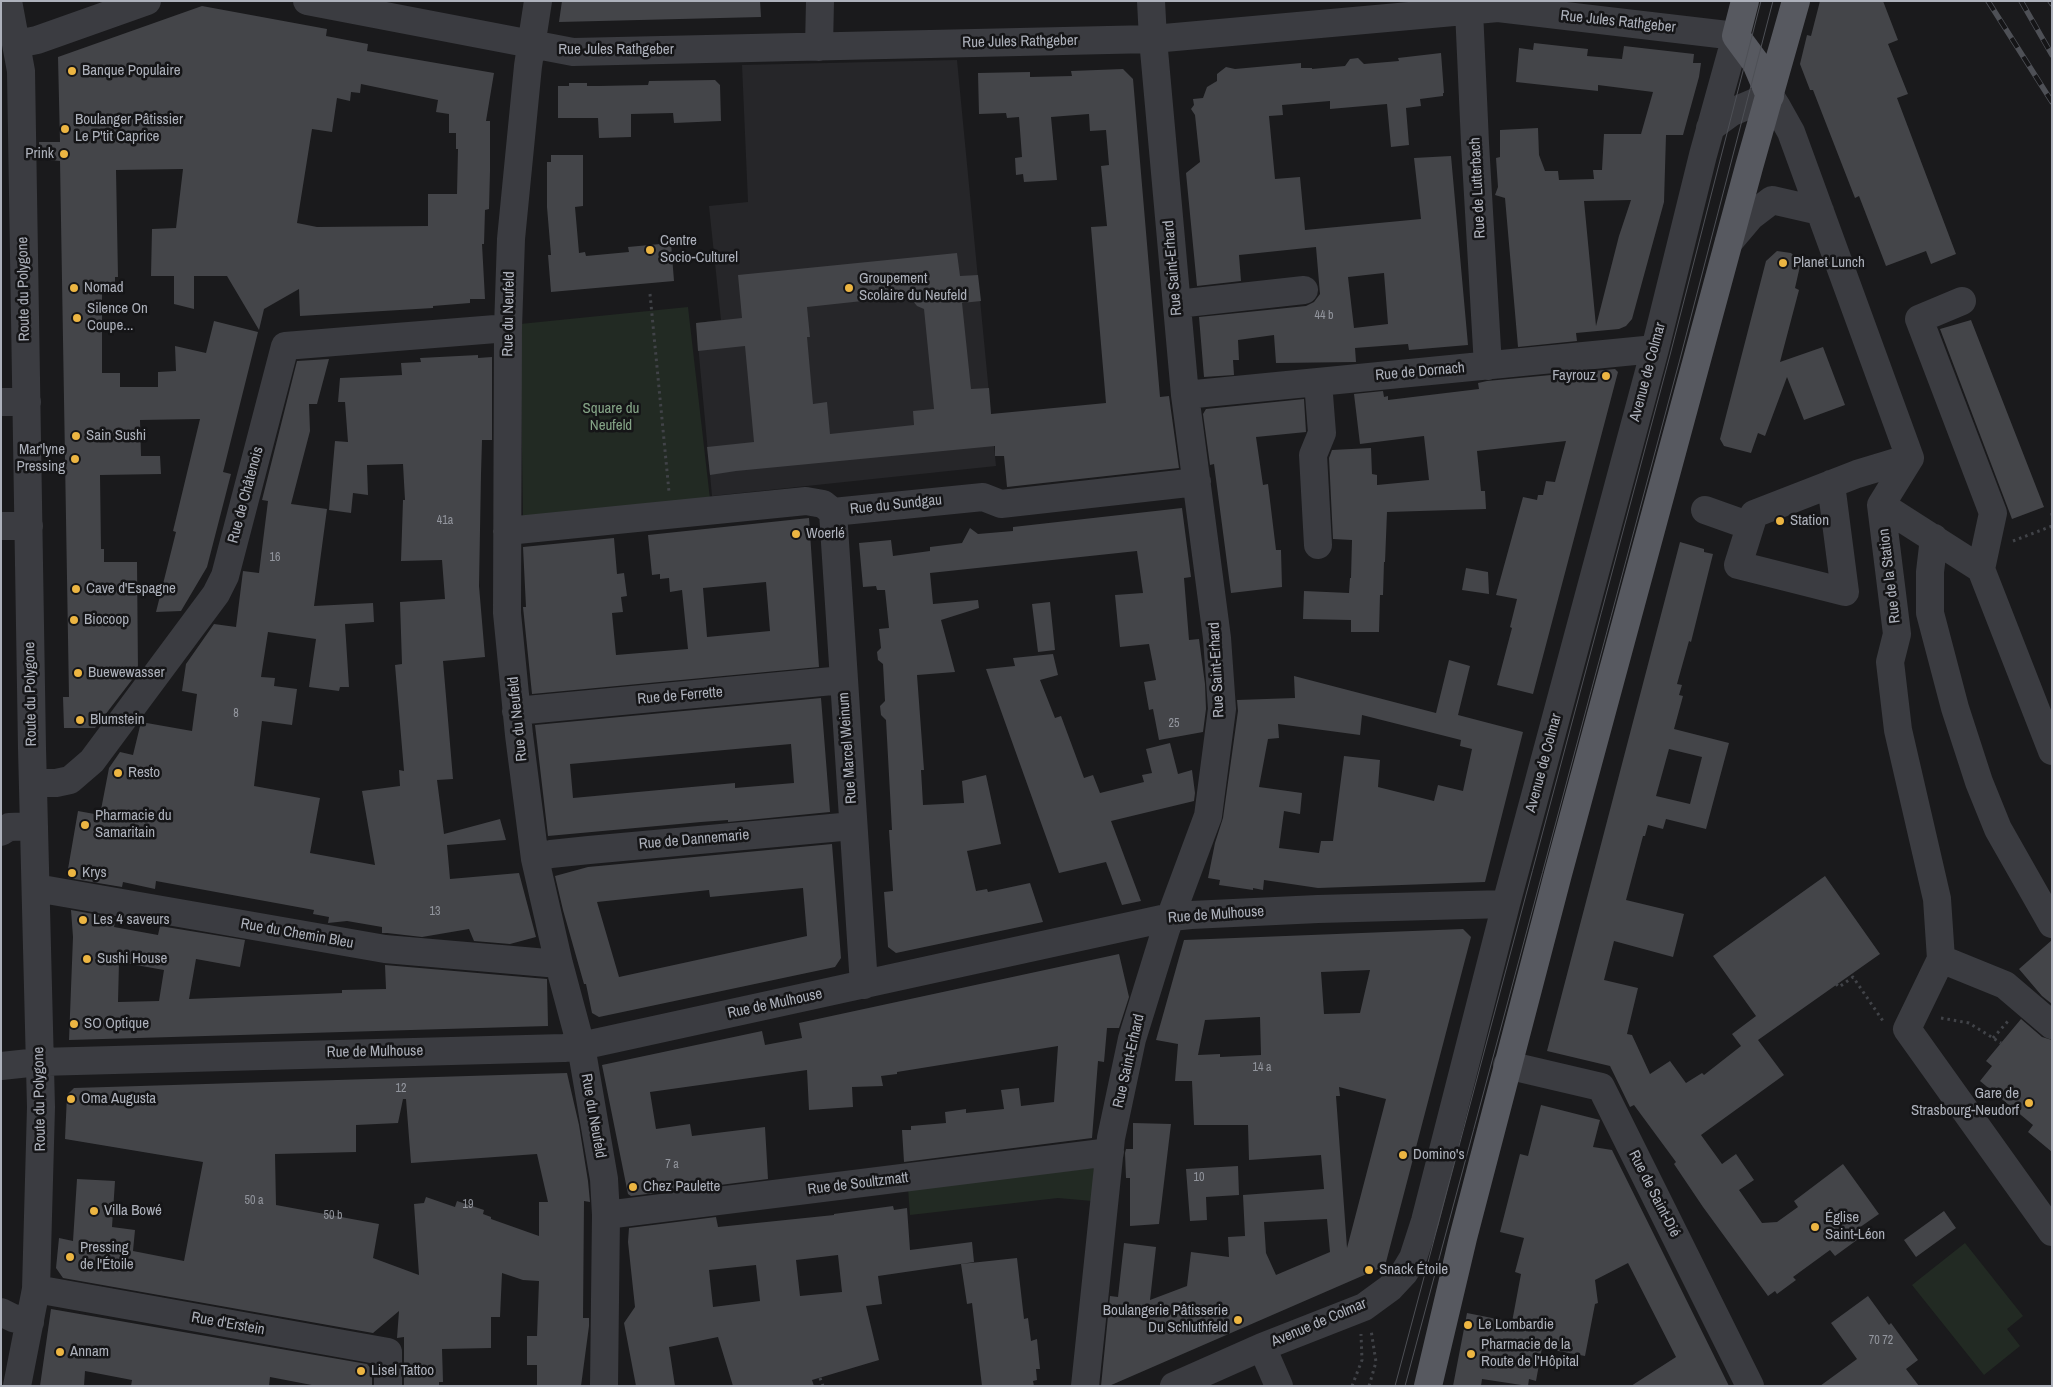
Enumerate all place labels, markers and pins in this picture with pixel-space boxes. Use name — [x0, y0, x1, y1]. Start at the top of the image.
place label: Banque Populaire — [82, 62, 180, 80]
marker: Banque Populaire — [66, 65, 78, 77]
place label: Boulanger Pâtissier Le P'tit Caprice — [75, 111, 183, 146]
marker: Boulanger Pâtissier Le P'tit Caprice — [59, 123, 71, 135]
place label: Prink — [25, 145, 54, 163]
marker: Prink — [58, 148, 70, 160]
place label: Centre Socio-Culturel — [660, 232, 738, 267]
marker: Centre Socio-Culturel — [644, 244, 656, 256]
place label: Planet Lunch — [1793, 254, 1865, 272]
marker: Planet Lunch — [1777, 257, 1789, 269]
place label: Groupement Scolaire du Neufeld — [859, 270, 967, 305]
place label: Nomad — [84, 279, 124, 297]
marker: Nomad — [68, 282, 80, 294]
marker: Groupement Scolaire du Neufeld — [843, 282, 855, 294]
place label: Silence On Coupe... — [87, 300, 148, 335]
marker: Silence On Coupe... — [71, 312, 83, 324]
place label: Fayrouz — [1552, 367, 1596, 385]
marker: Fayrouz — [1600, 370, 1612, 382]
place label: Sain Sushi — [86, 427, 146, 445]
marker: Sain Sushi — [70, 430, 82, 442]
place label: Mar'lyne Pressing — [16, 441, 65, 476]
marker: Mar'lyne Pressing — [69, 453, 81, 465]
place label: Station — [1790, 512, 1829, 530]
marker: Station — [1774, 515, 1786, 527]
place label: Woerlé — [806, 525, 845, 543]
marker: Woerlé — [790, 528, 802, 540]
place label: Cave d'Espagne — [86, 580, 176, 598]
marker: Cave d'Espagne — [70, 583, 82, 595]
place label: Biocoop — [84, 611, 129, 629]
marker: Biocoop — [68, 614, 80, 626]
place label: Buewewasser — [88, 664, 165, 682]
marker: Buewewasser — [72, 667, 84, 679]
place label: Blumstein — [90, 711, 145, 729]
marker: Blumstein — [74, 714, 86, 726]
place label: Resto — [128, 764, 160, 782]
marker: Resto — [112, 767, 124, 779]
place label: Pharmacie du Samaritain — [95, 807, 172, 842]
marker: Pharmacie du Samaritain — [79, 819, 91, 831]
place label: Krys — [82, 864, 107, 882]
marker: Krys — [66, 867, 78, 879]
place label: Les 4 saveurs — [93, 911, 170, 929]
marker: Les 4 saveurs — [77, 914, 89, 926]
place label: Sushi House — [97, 950, 167, 968]
marker: Sushi House — [81, 953, 93, 965]
place label: SO Optique — [84, 1015, 149, 1033]
marker: SO Optique — [68, 1018, 80, 1030]
place label: Gare de Strasbourg-Neudorf — [1911, 1085, 2019, 1120]
place label: Oma Augusta — [81, 1090, 156, 1108]
marker: Oma Augusta — [65, 1093, 77, 1105]
marker: Gare de Strasbourg-Neudorf — [2023, 1097, 2035, 1109]
place label: Domino's — [1413, 1146, 1465, 1164]
marker: Domino's — [1397, 1149, 1409, 1161]
place label: Chez Paulette — [643, 1178, 720, 1196]
marker: Chez Paulette — [627, 1181, 639, 1193]
place label: Villa Bowé — [104, 1202, 162, 1220]
marker: Villa Bowé — [88, 1205, 100, 1217]
place label: Église Saint-Léon — [1825, 1209, 1885, 1244]
marker: Église Saint-Léon — [1809, 1221, 1821, 1233]
place label: Pressing de l'Étoile — [80, 1239, 134, 1274]
marker: Pressing de l'Étoile — [64, 1251, 76, 1263]
place label: Snack Étoile — [1379, 1261, 1448, 1279]
marker: Snack Étoile — [1363, 1264, 1375, 1276]
place label: Boulangerie Pâtisserie Du Schluthfeld — [1103, 1302, 1228, 1337]
marker: Boulangerie Pâtisserie Du Schluthfeld — [1232, 1314, 1244, 1326]
place label: Le Lombardie — [1478, 1316, 1554, 1334]
marker: Le Lombardie — [1462, 1319, 1474, 1331]
place label: Pharmacie de la Route de l’Hôpital — [1481, 1336, 1579, 1371]
place label: Annam — [70, 1343, 109, 1361]
marker: Annam — [54, 1346, 66, 1358]
marker: Pharmacie de la Route de l’Hôpital — [1465, 1348, 1477, 1360]
place label: Lisel Tattoo — [371, 1362, 434, 1380]
marker: Lisel Tattoo — [355, 1365, 367, 1377]

